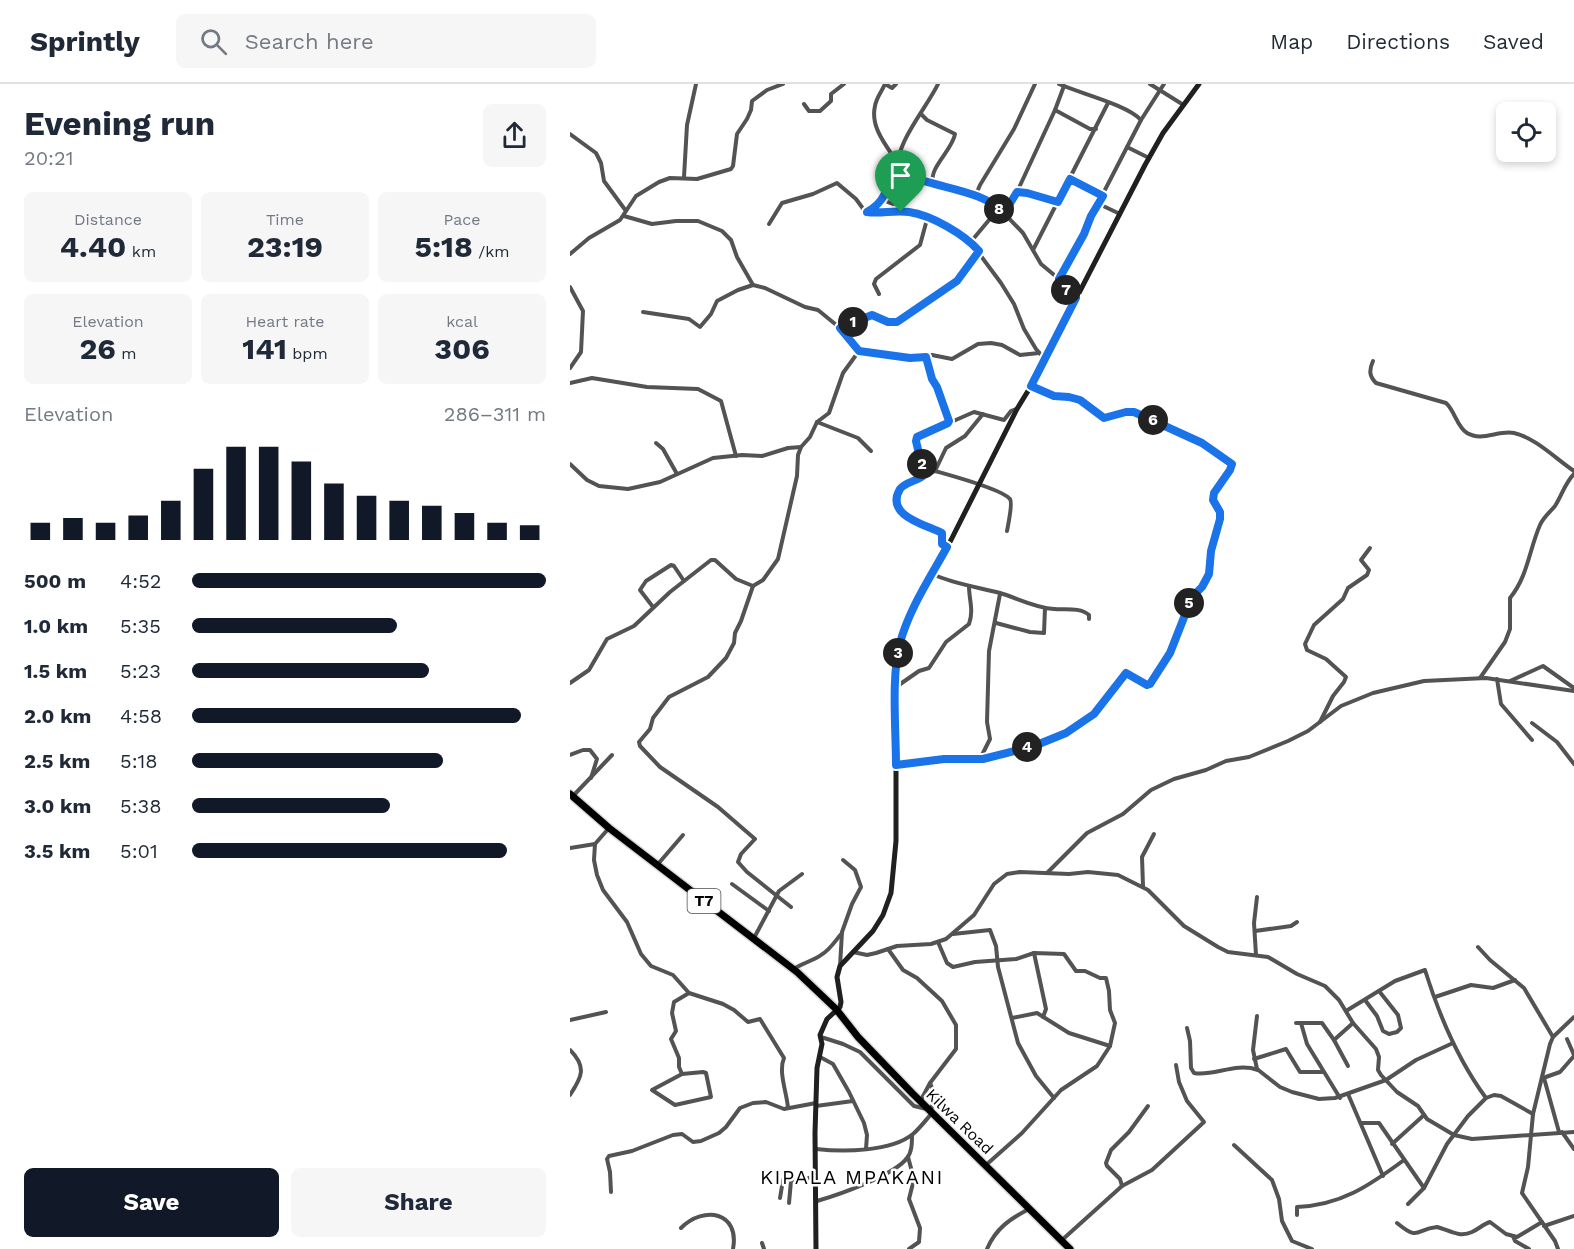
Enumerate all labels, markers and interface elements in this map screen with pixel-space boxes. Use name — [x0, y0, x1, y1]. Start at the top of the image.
search box — [176, 14, 596, 68]
text: Sprintly — [30, 25, 140, 58]
icon: search — [197, 25, 230, 58]
text: Search here — [245, 29, 374, 54]
text: Map — [1270, 29, 1313, 54]
text: Directions — [1346, 29, 1450, 54]
text: Saved — [1483, 29, 1544, 54]
map controls — [1496, 102, 1556, 162]
button: locate — [1496, 102, 1556, 162]
text: Evening run — [24, 104, 215, 143]
button: share — [483, 104, 546, 167]
text: 20:21 — [24, 146, 73, 170]
pin — [875, 150, 926, 212]
icon: arrive — [884, 159, 917, 192]
pin: 8 — [984, 194, 1014, 224]
text: 8 — [994, 199, 1004, 218]
text: Distance — [74, 210, 142, 229]
text: Time — [266, 210, 304, 229]
text: Pace — [443, 210, 481, 229]
text: 4.40 — [60, 229, 126, 264]
text: 23:19 — [247, 229, 323, 264]
text: 5:18 — [414, 229, 473, 264]
text: km — [126, 242, 156, 261]
text: /km — [473, 242, 510, 261]
pin: 7 — [1051, 275, 1081, 305]
text: 7 — [1061, 280, 1071, 299]
pin: 1 — [838, 307, 868, 337]
text: Elevation — [72, 312, 144, 331]
text: Heart rate — [245, 312, 325, 331]
text: kcal — [446, 312, 478, 331]
text: 1 — [850, 312, 856, 331]
text: 26 — [79, 331, 116, 366]
text: 141 — [242, 331, 287, 366]
text: 306 — [434, 331, 490, 366]
text: m — [116, 344, 137, 363]
text: bpm — [287, 344, 328, 363]
text: Elevation — [24, 402, 113, 426]
text: 286–311 m — [444, 402, 546, 426]
pin: 6 — [1138, 405, 1168, 435]
text: 6 — [1148, 410, 1158, 429]
pin: 2 — [907, 449, 937, 479]
text: 2 — [917, 454, 927, 473]
text: 500 m — [24, 569, 86, 593]
text: 4:52 — [120, 569, 161, 593]
pin: 5 — [1174, 588, 1204, 618]
text: 5 — [1184, 593, 1194, 612]
text: 1.0 km — [24, 614, 88, 638]
text: 5:35 — [120, 614, 161, 638]
pin: 3 — [883, 638, 913, 668]
text: 3 — [893, 643, 903, 662]
text: 1.5 km — [24, 659, 87, 683]
text: 5:23 — [120, 659, 161, 683]
text: 2.0 km — [24, 704, 91, 728]
text: 4:58 — [120, 704, 162, 728]
pin: 4 — [1012, 732, 1042, 762]
text: 4 — [1022, 737, 1032, 756]
text: 2.5 km — [24, 749, 90, 773]
text: 5:18 — [120, 749, 158, 773]
text: 3.0 km — [24, 794, 91, 818]
text: 5:38 — [120, 794, 162, 818]
text: 3.5 km — [24, 839, 90, 863]
text: 5:01 — [120, 839, 158, 863]
road number: T7 — [688, 889, 720, 913]
street label: Kilwa Road — [922, 1085, 997, 1158]
district label: KIPALA MPAKANI — [760, 1165, 944, 1189]
button: Save — [24, 1168, 279, 1237]
button: Share — [291, 1168, 546, 1237]

